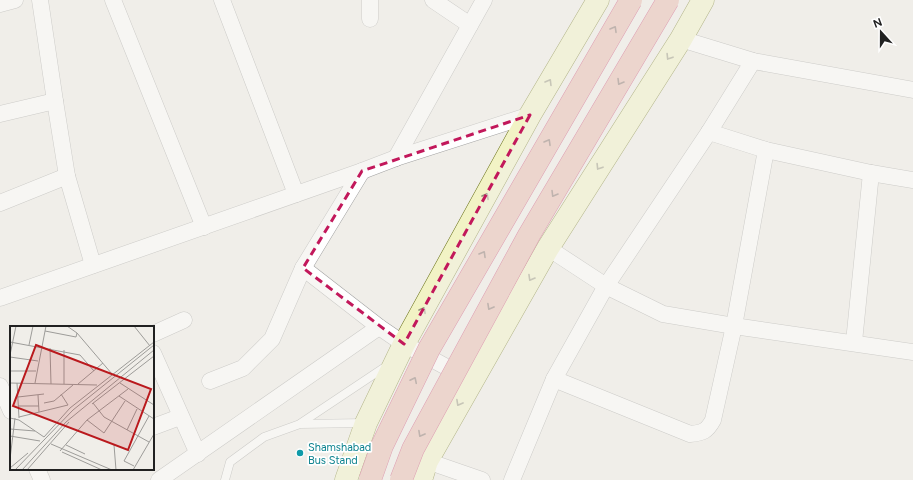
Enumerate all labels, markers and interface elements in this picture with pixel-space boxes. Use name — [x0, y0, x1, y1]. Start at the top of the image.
north arrow — [861, 12, 901, 52]
text: N — [871, 16, 884, 31]
one-way arrow — [609, 26, 616, 33]
one-way arrow — [666, 53, 674, 60]
one-way arrow — [617, 78, 624, 85]
one-way arrow — [545, 79, 552, 87]
one-way arrow — [544, 139, 551, 146]
one-way arrow — [597, 163, 604, 170]
one-way arrow — [551, 190, 558, 197]
one-way arrow — [481, 193, 488, 200]
one-way arrow — [479, 251, 486, 258]
one-way arrow — [528, 274, 535, 281]
one-way arrow — [487, 303, 495, 310]
one-way arrow — [418, 306, 425, 314]
inset map — [10, 326, 154, 470]
one-way arrow — [409, 377, 417, 384]
one-way arrow — [457, 399, 464, 406]
one-way arrow — [418, 430, 426, 437]
place label: Shamshabad Bus Stand — [308, 441, 371, 467]
marker: Shamshabad Bus Stand — [295, 448, 305, 458]

